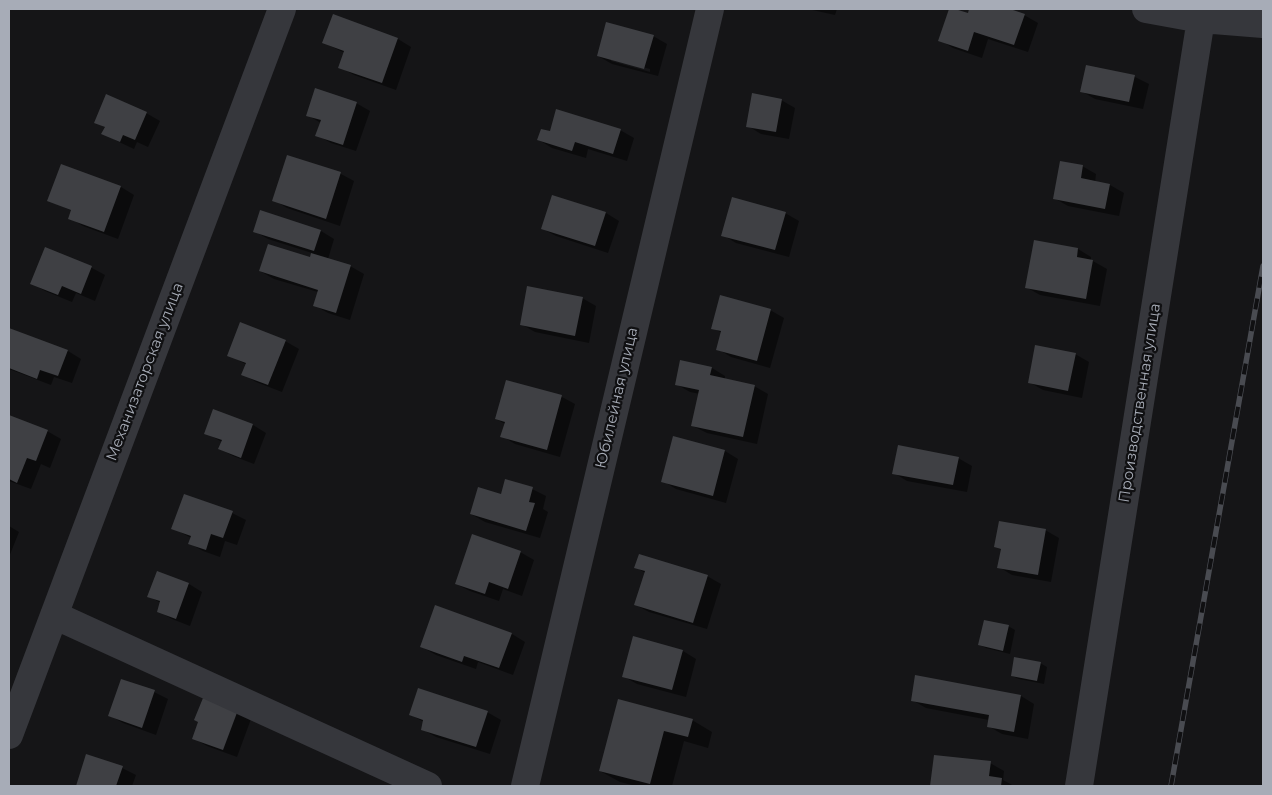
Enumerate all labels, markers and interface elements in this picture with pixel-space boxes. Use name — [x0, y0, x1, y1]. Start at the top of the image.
street label: Механизаторская улица — [103, 280, 187, 464]
street label: Производственная улица — [1115, 302, 1165, 504]
street label: Юбилейная улица — [592, 326, 642, 470]

